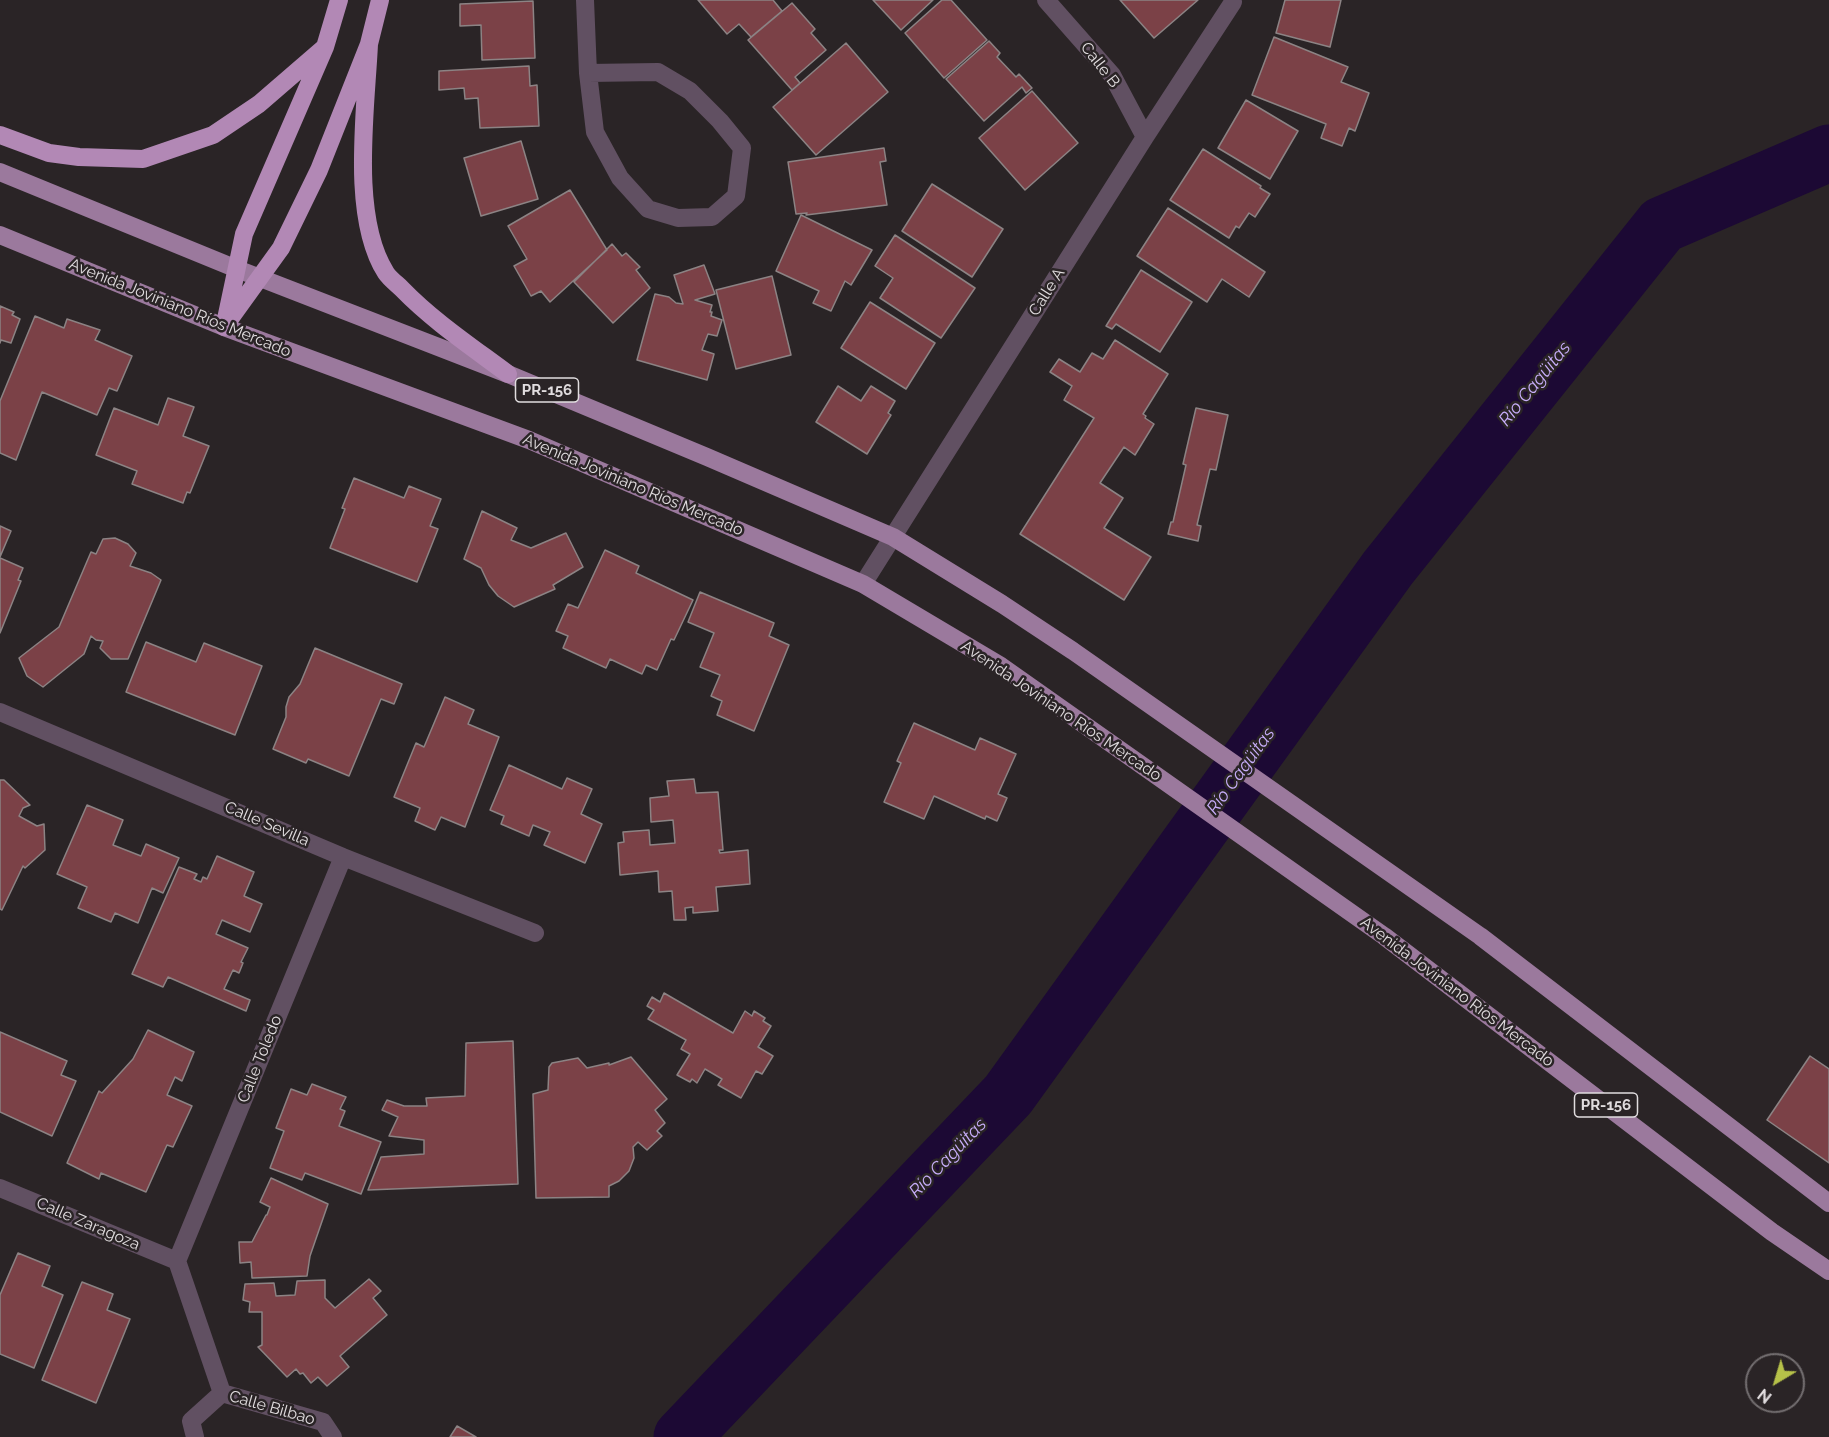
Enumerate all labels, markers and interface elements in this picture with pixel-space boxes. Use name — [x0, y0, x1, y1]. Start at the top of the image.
street label: Calle B — [1076, 38, 1124, 92]
street label: Avenida Joviniano Ríos Mercado — [66, 255, 294, 361]
street label: Calle A — [1025, 265, 1069, 319]
water label: Río Cagüitas — [1495, 338, 1575, 430]
road number: PR-156 — [516, 378, 578, 402]
street label: Avenida Joviniano Ríos Mercado — [520, 430, 746, 540]
street label: Avenida Joviniano Ríos Mercado — [957, 637, 1165, 785]
water label: Río Cagüitas — [1202, 723, 1280, 819]
street label: Calle Sevilla — [222, 798, 312, 850]
street label: Avenida Joviniano Ríos Mercado — [1356, 913, 1558, 1071]
street label: Calle Toledo — [234, 1012, 286, 1106]
road number: PR-156 — [1574, 1093, 1638, 1117]
water label: Río Cagüitas — [905, 1114, 991, 1202]
street label: Calle Zaragoza — [33, 1194, 143, 1254]
north arrow — [1745, 1353, 1805, 1413]
text: N — [1754, 1385, 1776, 1407]
street label: Calle Bilbao — [227, 1387, 317, 1429]

